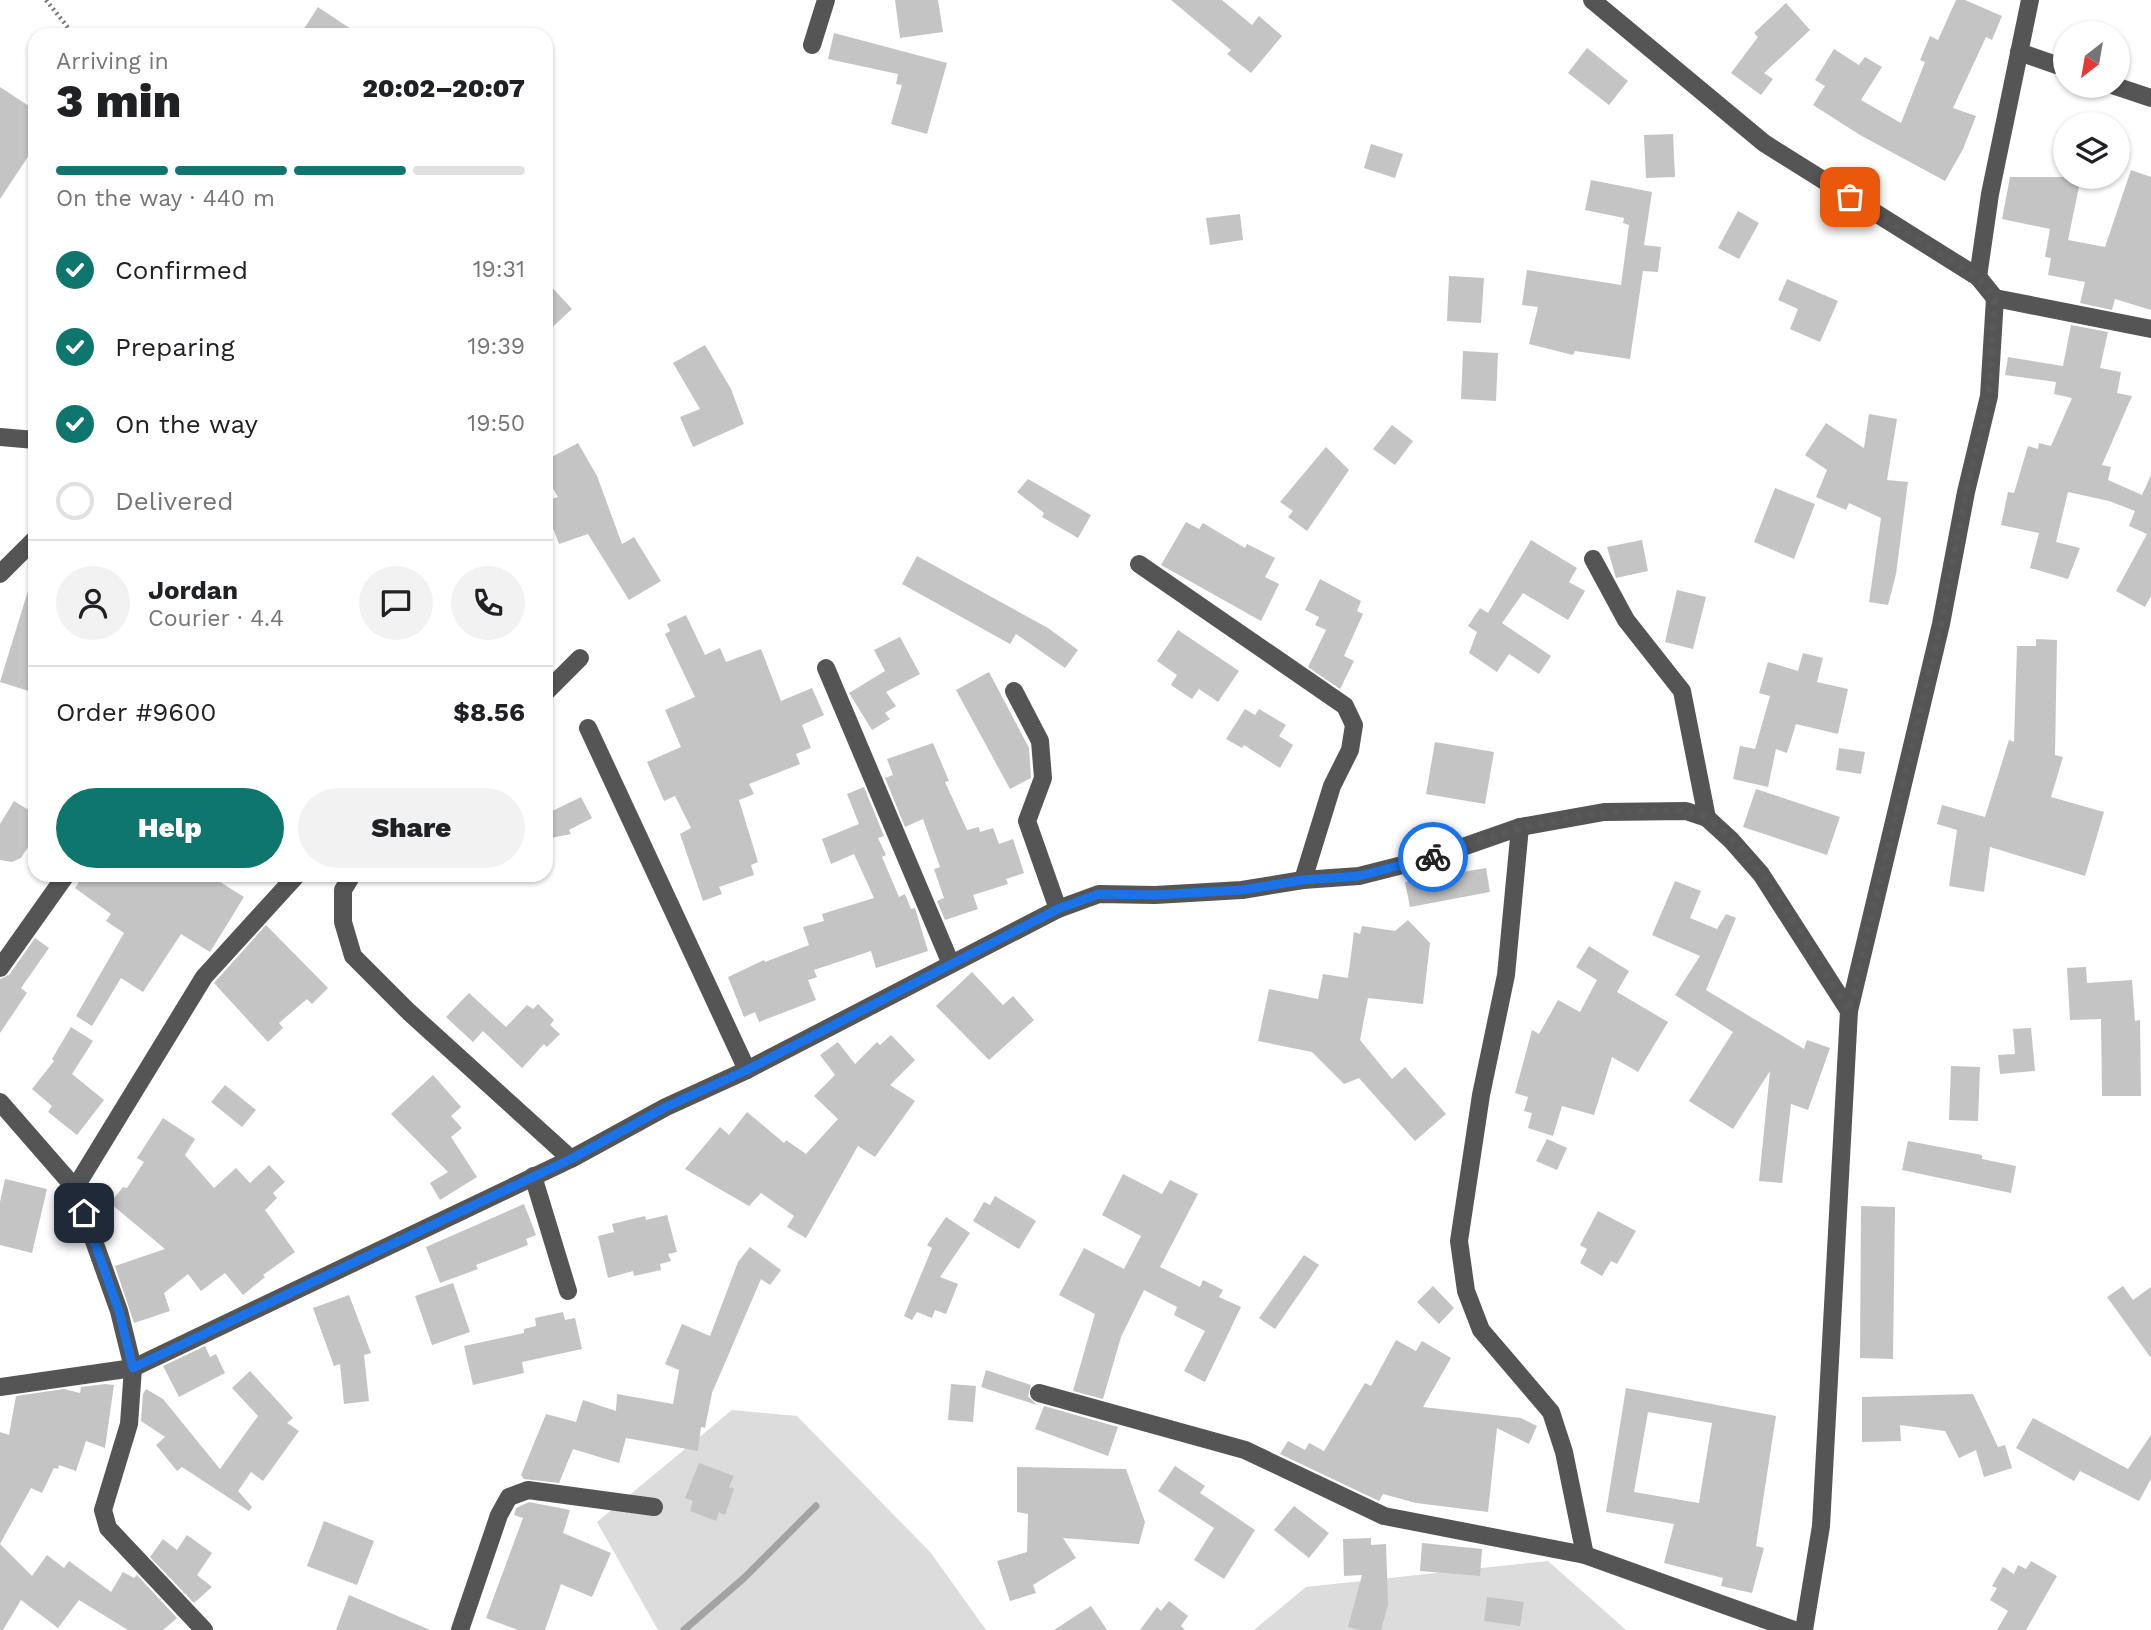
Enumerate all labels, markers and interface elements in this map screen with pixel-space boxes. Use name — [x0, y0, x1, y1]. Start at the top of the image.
north arrow — [2053, 21, 2130, 98]
map controls — [2053, 21, 2130, 189]
text: Arriving in — [56, 48, 169, 75]
text: 20:02–20:07 — [362, 73, 525, 103]
text: 3 min — [56, 74, 181, 128]
button: layers — [2053, 112, 2130, 189]
pin — [1820, 167, 1880, 227]
icon: bag — [1831, 178, 1869, 216]
text: On the way · 440 m — [56, 185, 275, 212]
icon: check — [56, 251, 94, 289]
text: Confirmed — [115, 255, 248, 285]
text: 19:31 — [473, 256, 525, 283]
icon: check — [56, 328, 94, 366]
text: Preparing — [115, 332, 235, 362]
text: 19:39 — [467, 333, 525, 360]
icon: check — [56, 405, 94, 443]
text: On the way — [115, 409, 258, 439]
text: 19:50 — [467, 410, 525, 437]
text: Delivered — [115, 486, 234, 516]
button: person — [56, 566, 130, 640]
button: chat — [359, 566, 433, 640]
button: phone — [451, 566, 525, 640]
text: Jordan — [148, 575, 238, 605]
text: Courier · 4.4 — [148, 605, 284, 632]
text: Order #9600 — [56, 697, 217, 727]
text: $8.56 — [453, 697, 525, 727]
button: Help — [56, 788, 284, 868]
button: Share — [298, 788, 525, 868]
courier — [1398, 822, 1468, 892]
icon: bike — [1414, 838, 1452, 876]
pin — [54, 1183, 114, 1243]
icon: home — [65, 1194, 103, 1232]

